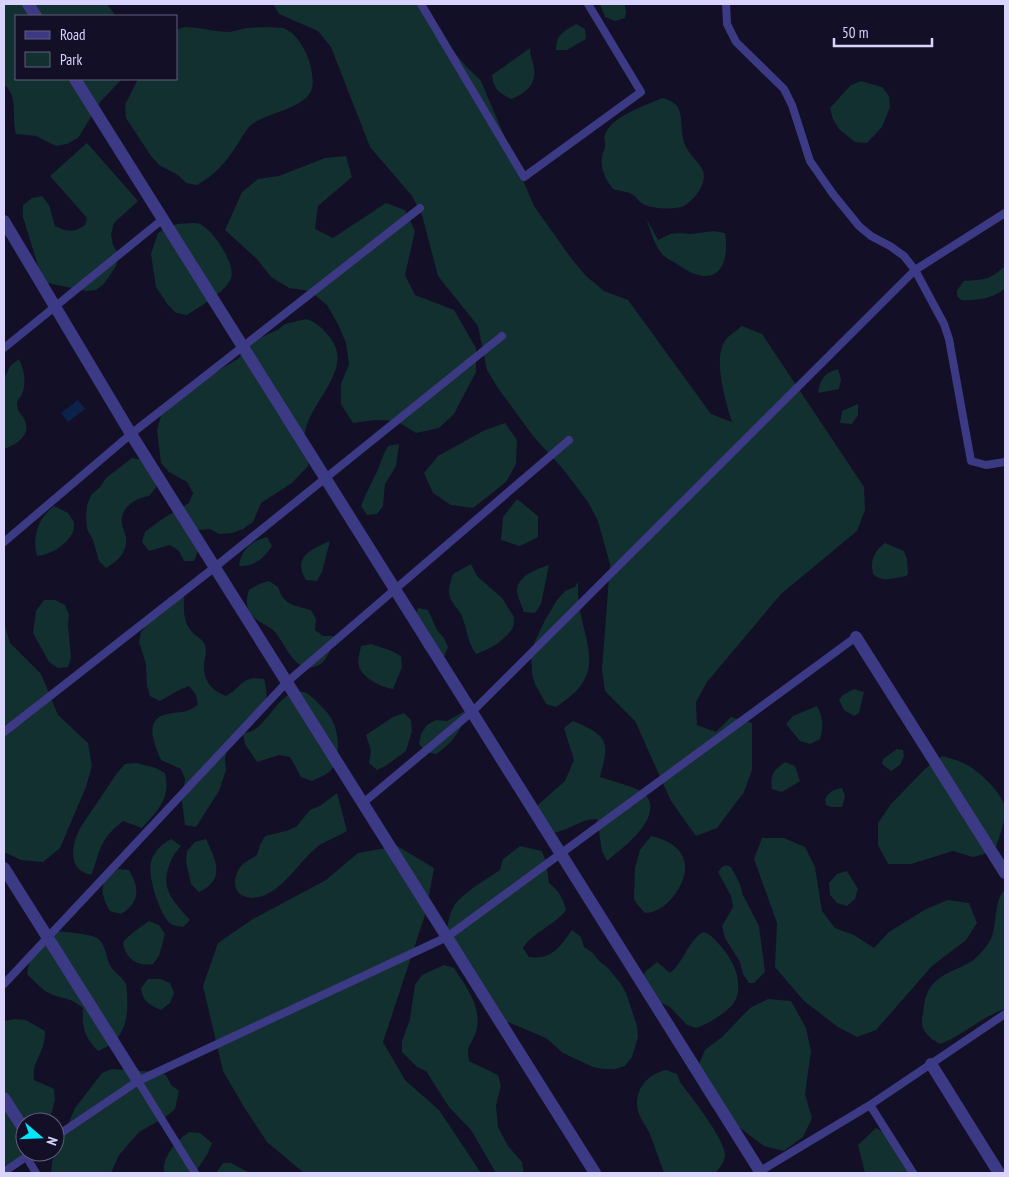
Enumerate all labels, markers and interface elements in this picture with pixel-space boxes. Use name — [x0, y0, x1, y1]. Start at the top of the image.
legend — [15, 15, 178, 80]
scale bar — [834, 15, 932, 47]
text: 50 m — [842, 23, 868, 42]
text: Road — [60, 25, 86, 44]
text: Park — [60, 50, 82, 69]
north arrow — [15, 1112, 65, 1162]
text: N — [43, 1135, 62, 1148]

